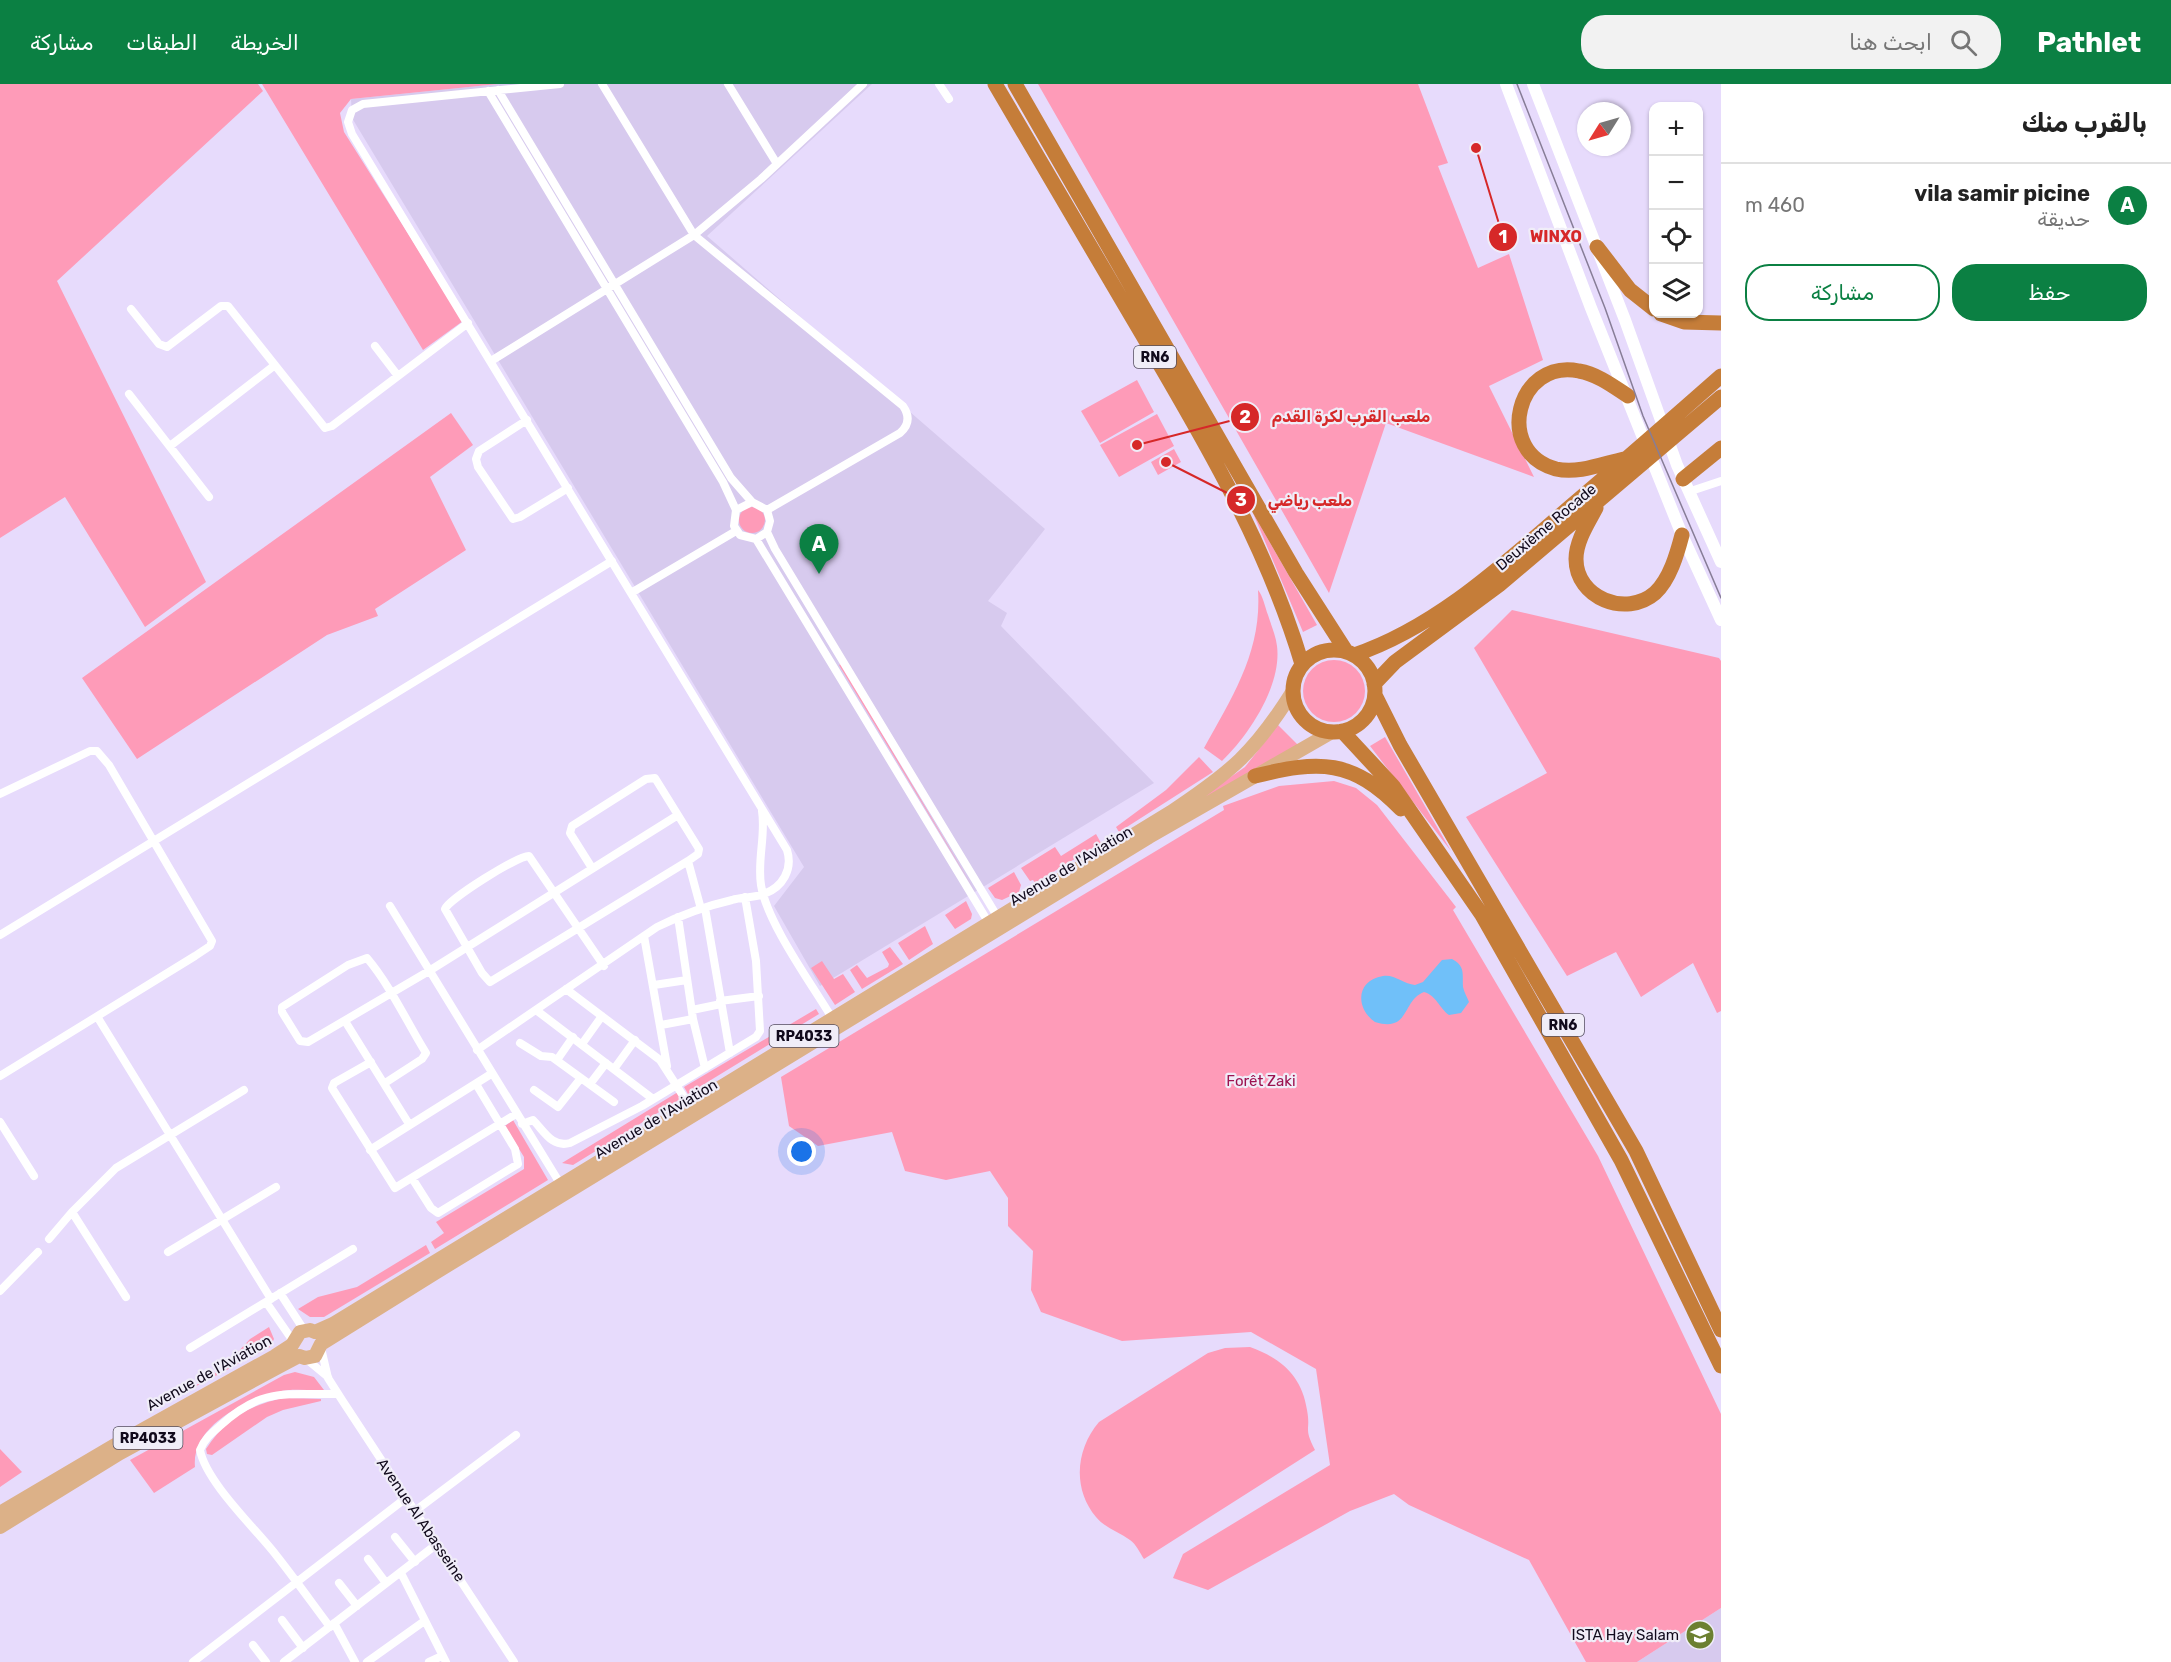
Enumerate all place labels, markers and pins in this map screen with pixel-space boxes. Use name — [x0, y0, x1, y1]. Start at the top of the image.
callout: WINXO — [1488, 220, 1594, 254]
callout: ملعب القرب لكرة القدم — [1230, 400, 1443, 434]
callout: ملعب رياضي — [1226, 483, 1364, 517]
pin: A — [800, 524, 838, 574]
school or university icon: ISTA Hay Salam — [1684, 1619, 1716, 1651]
place label: ISTA Hay Salam — [1572, 1626, 1679, 1644]

